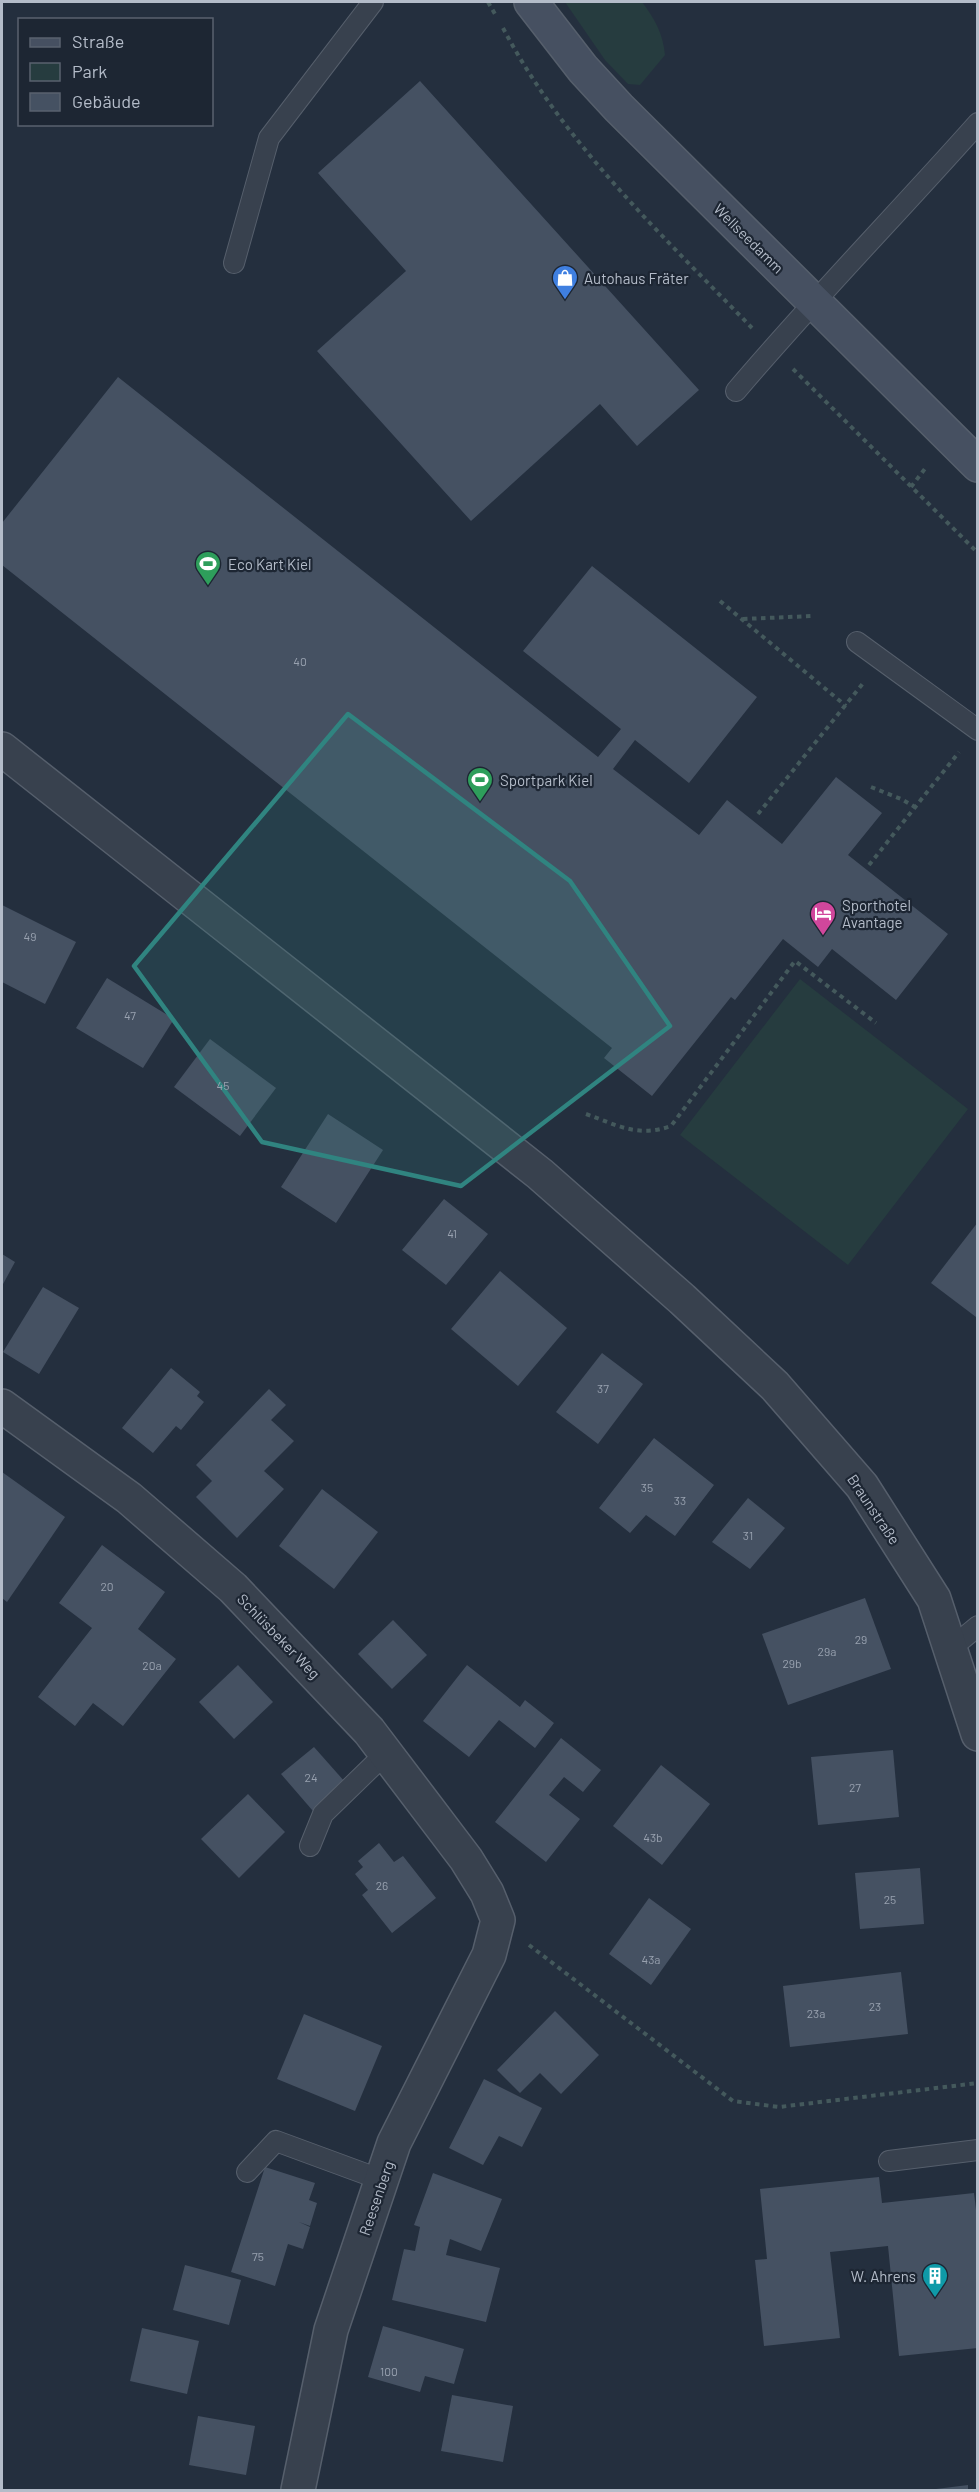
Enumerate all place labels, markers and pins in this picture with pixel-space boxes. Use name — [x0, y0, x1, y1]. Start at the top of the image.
shop icon: Autohaus Fräter — [550, 263, 580, 301]
place label: Autohaus Fräter — [584, 269, 689, 287]
sports icon: Eco Kart Kiel — [193, 549, 223, 587]
place label: Eco Kart Kiel — [228, 555, 311, 573]
sports icon: Sportpark Kiel — [465, 765, 495, 803]
place label: Sportpark Kiel — [500, 771, 593, 789]
place label: Sporthotel Avantage — [842, 896, 911, 931]
hotel icon: Sporthotel Avantage — [808, 899, 838, 937]
building icon: W. Ahrens — [920, 2261, 950, 2299]
place label: W. Ahrens — [851, 2267, 916, 2285]

